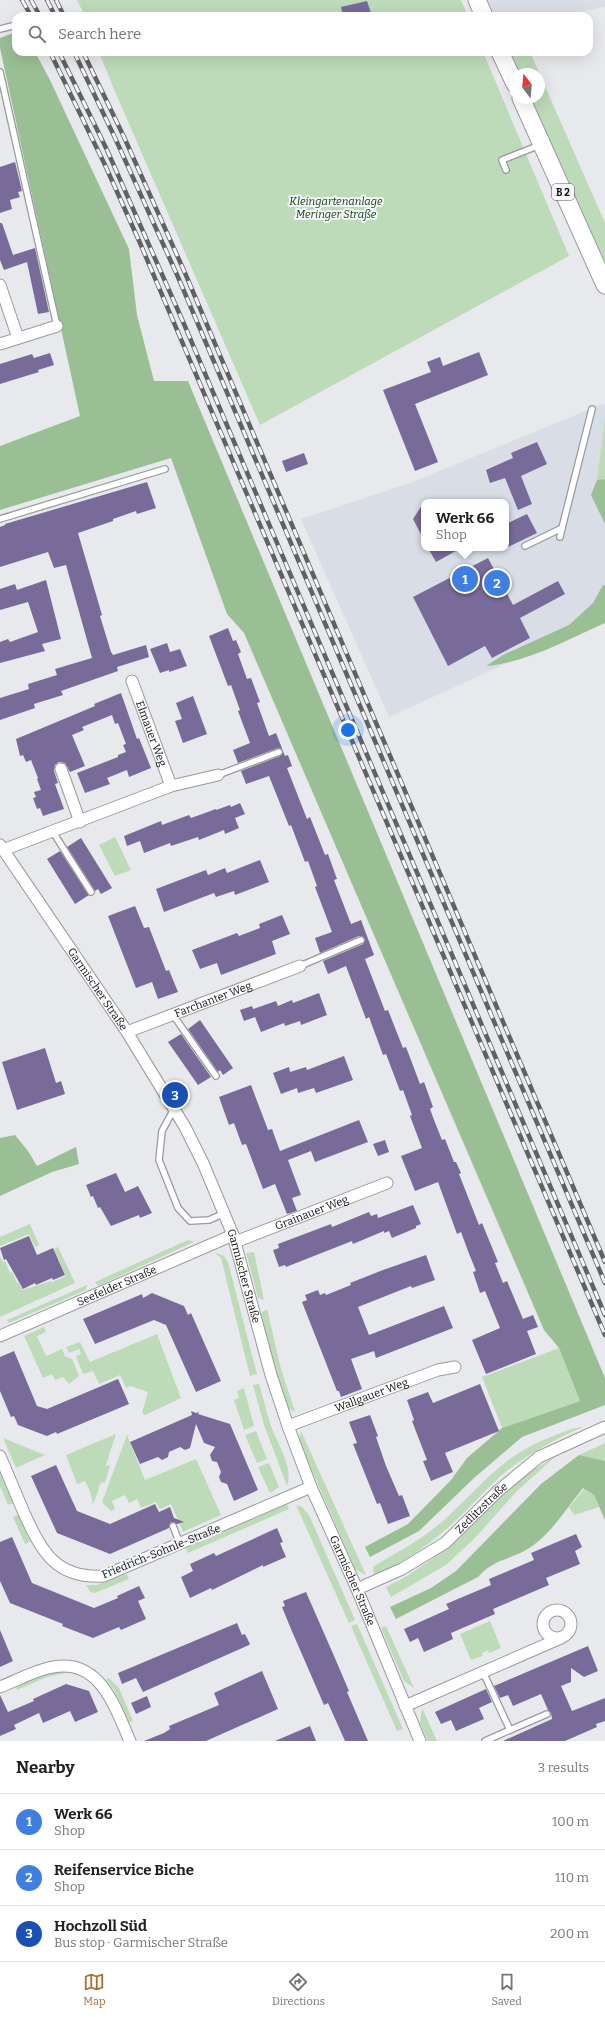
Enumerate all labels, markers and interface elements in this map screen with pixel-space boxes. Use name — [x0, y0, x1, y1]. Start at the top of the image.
search box — [12, 12, 593, 56]
icon: search — [26, 23, 48, 45]
text: Search here — [58, 25, 141, 43]
north arrow — [509, 68, 545, 104]
road number: B 2 — [552, 184, 574, 200]
park label: Kleingartenanlage Meringer Straße — [289, 195, 383, 221]
popup — [421, 499, 509, 551]
text: Werk 66 — [436, 509, 494, 527]
text: Shop — [436, 527, 467, 542]
pin: 1 — [452, 564, 478, 594]
pin: 2 — [484, 568, 510, 598]
street label: Elmauer Weg — [133, 699, 169, 768]
your location — [338, 720, 358, 740]
street label: Garmischer Straße — [65, 945, 130, 1033]
street label: Farchanter Weg — [173, 979, 253, 1020]
pin: 3 — [162, 1080, 188, 1110]
street label: Grainauer Weg — [273, 1193, 350, 1233]
street label: Garmischer Straße — [224, 1227, 263, 1325]
street label: Seefelder Straße — [75, 1263, 158, 1309]
street label: Wallgauer Weg — [333, 1376, 410, 1415]
street label: Zedlitzstraße — [453, 1480, 510, 1536]
street label: Friedrich-Sohnle-Straße — [100, 1522, 222, 1581]
street label: Garmischer Straße — [327, 1534, 378, 1628]
text: Nearby — [16, 1757, 75, 1778]
text: 3 results — [538, 1760, 589, 1775]
text: Werk 66 — [54, 1805, 113, 1823]
text: 1 — [26, 1814, 32, 1829]
text: 100 m — [552, 1814, 589, 1829]
text: Shop — [54, 1823, 85, 1838]
text: Reifenservice Biche — [54, 1861, 194, 1879]
text: 2 — [25, 1870, 33, 1885]
text: 110 m — [555, 1870, 589, 1885]
text: Shop — [54, 1879, 85, 1894]
text: Hochzoll Süd — [54, 1917, 147, 1935]
text: 3 — [25, 1926, 33, 1941]
text: 200 m — [550, 1926, 589, 1941]
text: Bus stop · Garmischer Straße — [54, 1935, 228, 1950]
tab: Map — [83, 1971, 105, 2008]
tab: Directions — [272, 1971, 325, 2008]
tab: Saved — [491, 1971, 522, 2008]

